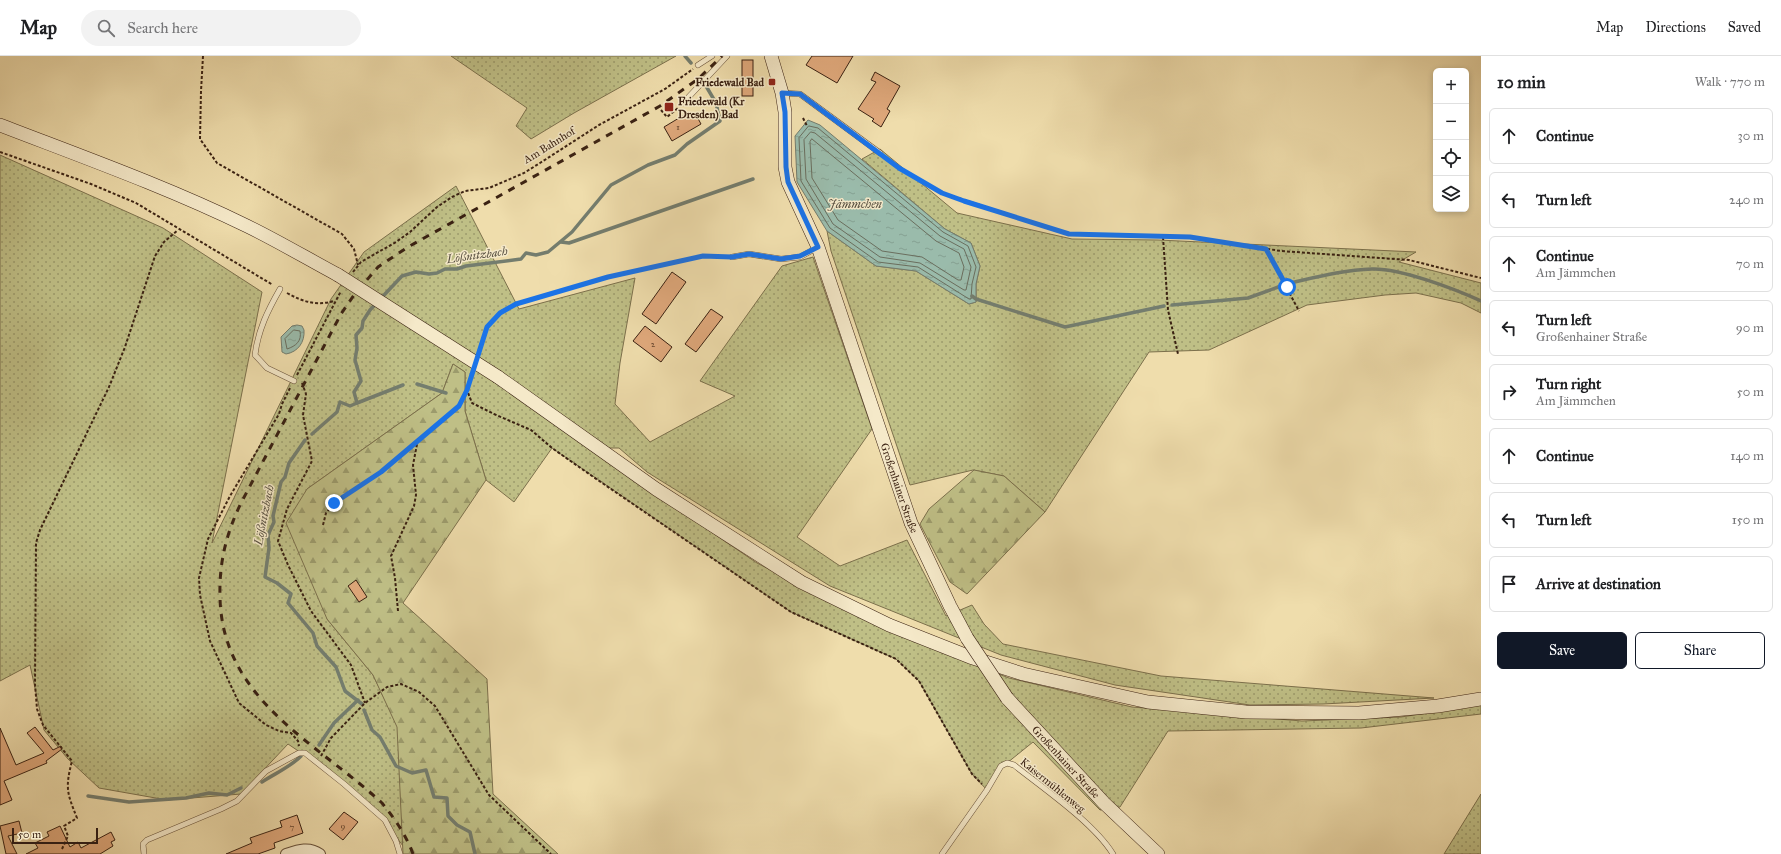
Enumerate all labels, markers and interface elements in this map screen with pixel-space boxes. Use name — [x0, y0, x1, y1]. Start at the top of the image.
search box — [81, 10, 361, 46]
text: Map — [20, 16, 57, 39]
icon: search — [95, 17, 117, 39]
text: Search here — [127, 19, 198, 37]
text: Map — [1596, 19, 1623, 36]
text: Directions — [1645, 19, 1706, 36]
text: Saved — [1728, 19, 1761, 36]
map controls — [1433, 68, 1469, 212]
button: + — [1433, 68, 1469, 104]
text: 10 min — [1497, 72, 1545, 93]
text: Walk · 770 m — [1695, 74, 1765, 90]
place label: Friedewald Bad — [695, 76, 764, 89]
marker: Friedewald Bad — [767, 77, 777, 87]
place label: Friedewald (Kr Dresden) Bad — [678, 95, 745, 121]
marker: Friedewald (Kr Dresden) Bad — [663, 101, 675, 113]
button: − — [1433, 104, 1469, 140]
house number: 1 — [676, 121, 680, 132]
street label: Am Bahnhof — [520, 123, 579, 167]
icon: ahead — [1498, 125, 1520, 147]
text: Continue — [1536, 127, 1594, 145]
text: 30 m — [1738, 128, 1764, 144]
button: locate — [1433, 140, 1469, 176]
button: layers — [1433, 176, 1469, 212]
icon: left — [1498, 189, 1520, 211]
text: Turn left — [1536, 191, 1592, 209]
text: 240 m — [1729, 192, 1764, 208]
water label: Jämmchen — [827, 197, 883, 211]
water label: Lößnitzbach — [445, 244, 508, 266]
text: Continue — [1536, 247, 1594, 265]
icon: ahead — [1498, 253, 1520, 275]
text: 70 m — [1736, 256, 1764, 272]
text: Am Jämmchen — [1536, 265, 1616, 281]
route start — [1278, 278, 1296, 296]
text: Turn left — [1536, 311, 1592, 329]
icon: left — [1498, 317, 1520, 339]
text: 90 m — [1736, 320, 1764, 336]
text: Großenhainer Straße — [1536, 329, 1647, 345]
house number: 2 — [651, 338, 656, 349]
text: Turn right — [1536, 375, 1601, 393]
icon: right — [1498, 381, 1520, 403]
text: 50 m — [1737, 384, 1764, 400]
text: Am Jämmchen — [1536, 393, 1616, 409]
street label: Großenhainer Straße — [878, 441, 921, 535]
icon: ahead — [1498, 445, 1520, 467]
text: Continue — [1536, 447, 1594, 465]
text: 140 m — [1730, 448, 1764, 464]
water label: Lößnitzbach — [251, 483, 277, 547]
route end — [325, 494, 343, 512]
icon: left — [1498, 509, 1520, 531]
text: Turn left — [1536, 511, 1592, 529]
text: 150 m — [1732, 512, 1764, 528]
icon: arrive — [1498, 573, 1520, 595]
text: Arrive at destination — [1536, 575, 1661, 593]
button: Save — [1497, 632, 1627, 669]
button: Share — [1635, 632, 1765, 669]
street label: Großenhainer Straße — [1029, 723, 1103, 802]
street label: Kaisermühlenweg — [1018, 755, 1088, 816]
house number: 9 — [341, 820, 346, 831]
house number: 7 — [290, 821, 295, 832]
scale bar — [12, 826, 98, 845]
text: 50 m — [18, 828, 41, 841]

